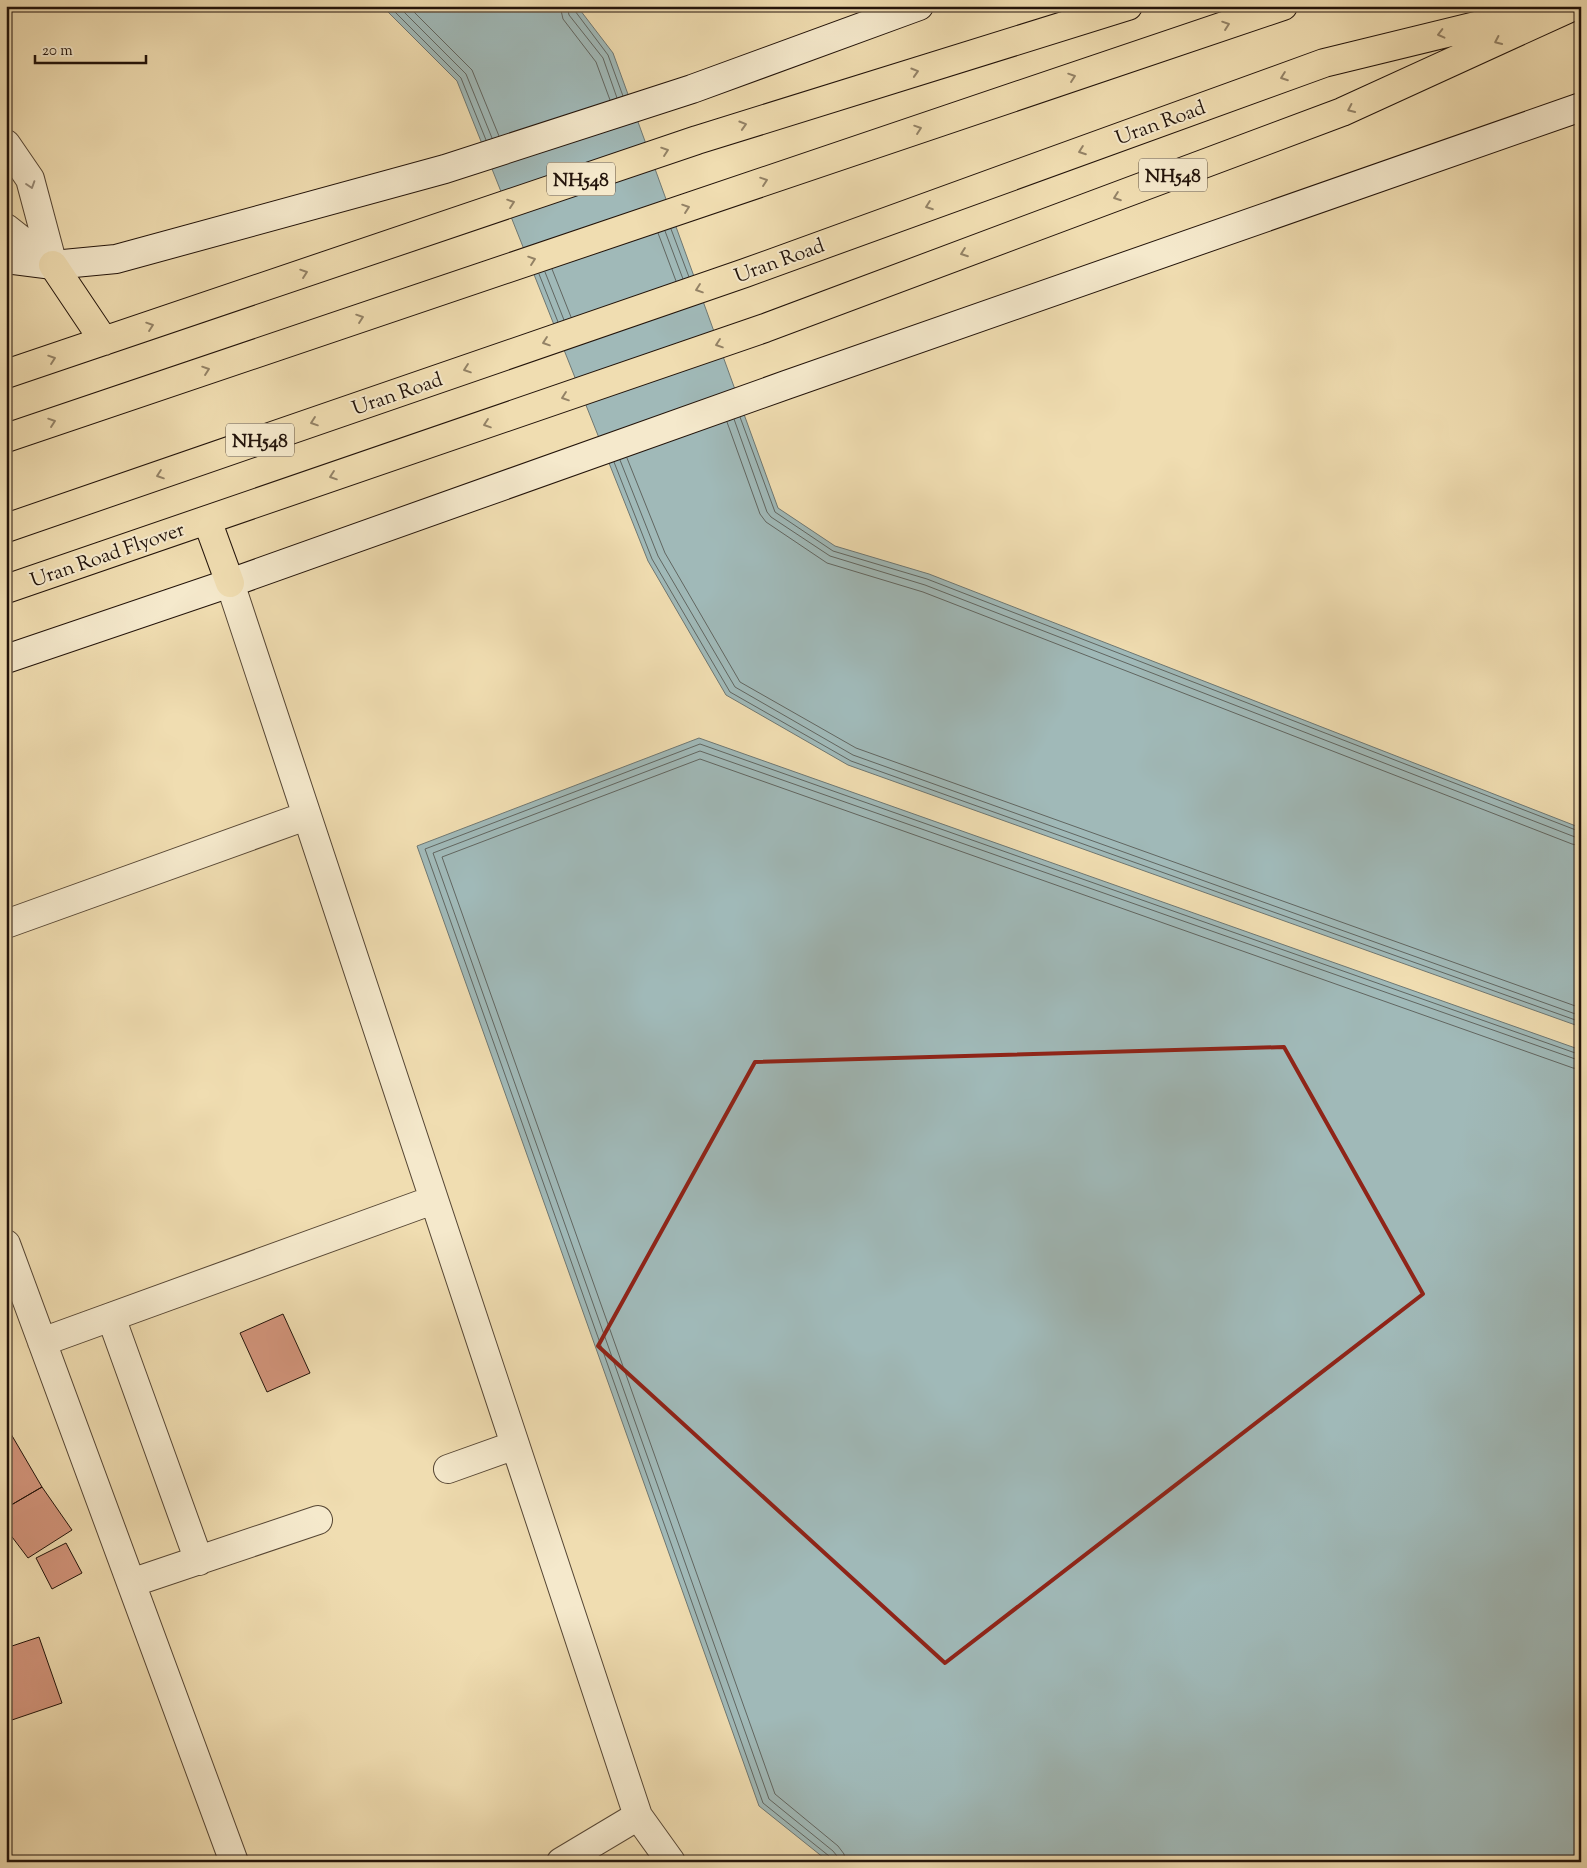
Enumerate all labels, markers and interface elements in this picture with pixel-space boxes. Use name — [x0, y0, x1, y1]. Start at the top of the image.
one-way arrow — [1221, 21, 1229, 31]
one-way arrow — [1436, 28, 1445, 39]
scale bar — [35, 32, 146, 64]
one-way arrow — [1494, 35, 1503, 45]
text: 20 m — [42, 41, 73, 62]
one-way arrow — [911, 68, 919, 78]
one-way arrow — [1281, 71, 1289, 81]
one-way arrow — [1067, 73, 1075, 83]
street label: Uran Road — [1112, 95, 1210, 154]
one-way arrow — [1347, 102, 1356, 112]
one-way arrow — [739, 121, 747, 131]
one-way arrow — [913, 125, 921, 135]
one-way arrow — [1078, 145, 1087, 155]
one-way arrow — [660, 147, 668, 157]
road number: NH548 — [1139, 158, 1207, 192]
road number: NH548 — [547, 162, 615, 195]
one-way arrow — [759, 177, 767, 187]
one-way arrow — [26, 180, 36, 189]
one-way arrow — [1113, 191, 1121, 201]
one-way arrow — [506, 199, 515, 209]
one-way arrow — [926, 200, 934, 210]
one-way arrow — [681, 203, 689, 213]
street label: Uran Road — [731, 233, 829, 292]
one-way arrow — [960, 247, 969, 258]
one-way arrow — [527, 256, 535, 266]
one-way arrow — [300, 269, 308, 279]
one-way arrow — [696, 283, 704, 293]
one-way arrow — [356, 314, 364, 324]
one-way arrow — [146, 321, 154, 331]
one-way arrow — [542, 336, 550, 346]
one-way arrow — [715, 338, 724, 348]
one-way arrow — [48, 355, 56, 365]
one-way arrow — [464, 363, 472, 373]
one-way arrow — [202, 366, 210, 376]
street label: Uran Road — [349, 366, 447, 424]
one-way arrow — [562, 391, 570, 401]
one-way arrow — [310, 416, 319, 426]
one-way arrow — [48, 418, 56, 428]
one-way arrow — [483, 418, 492, 428]
road number: NH548 — [226, 424, 294, 456]
one-way arrow — [157, 469, 165, 479]
one-way arrow — [330, 471, 338, 481]
street label: Uran Road Flyover — [27, 516, 189, 596]

